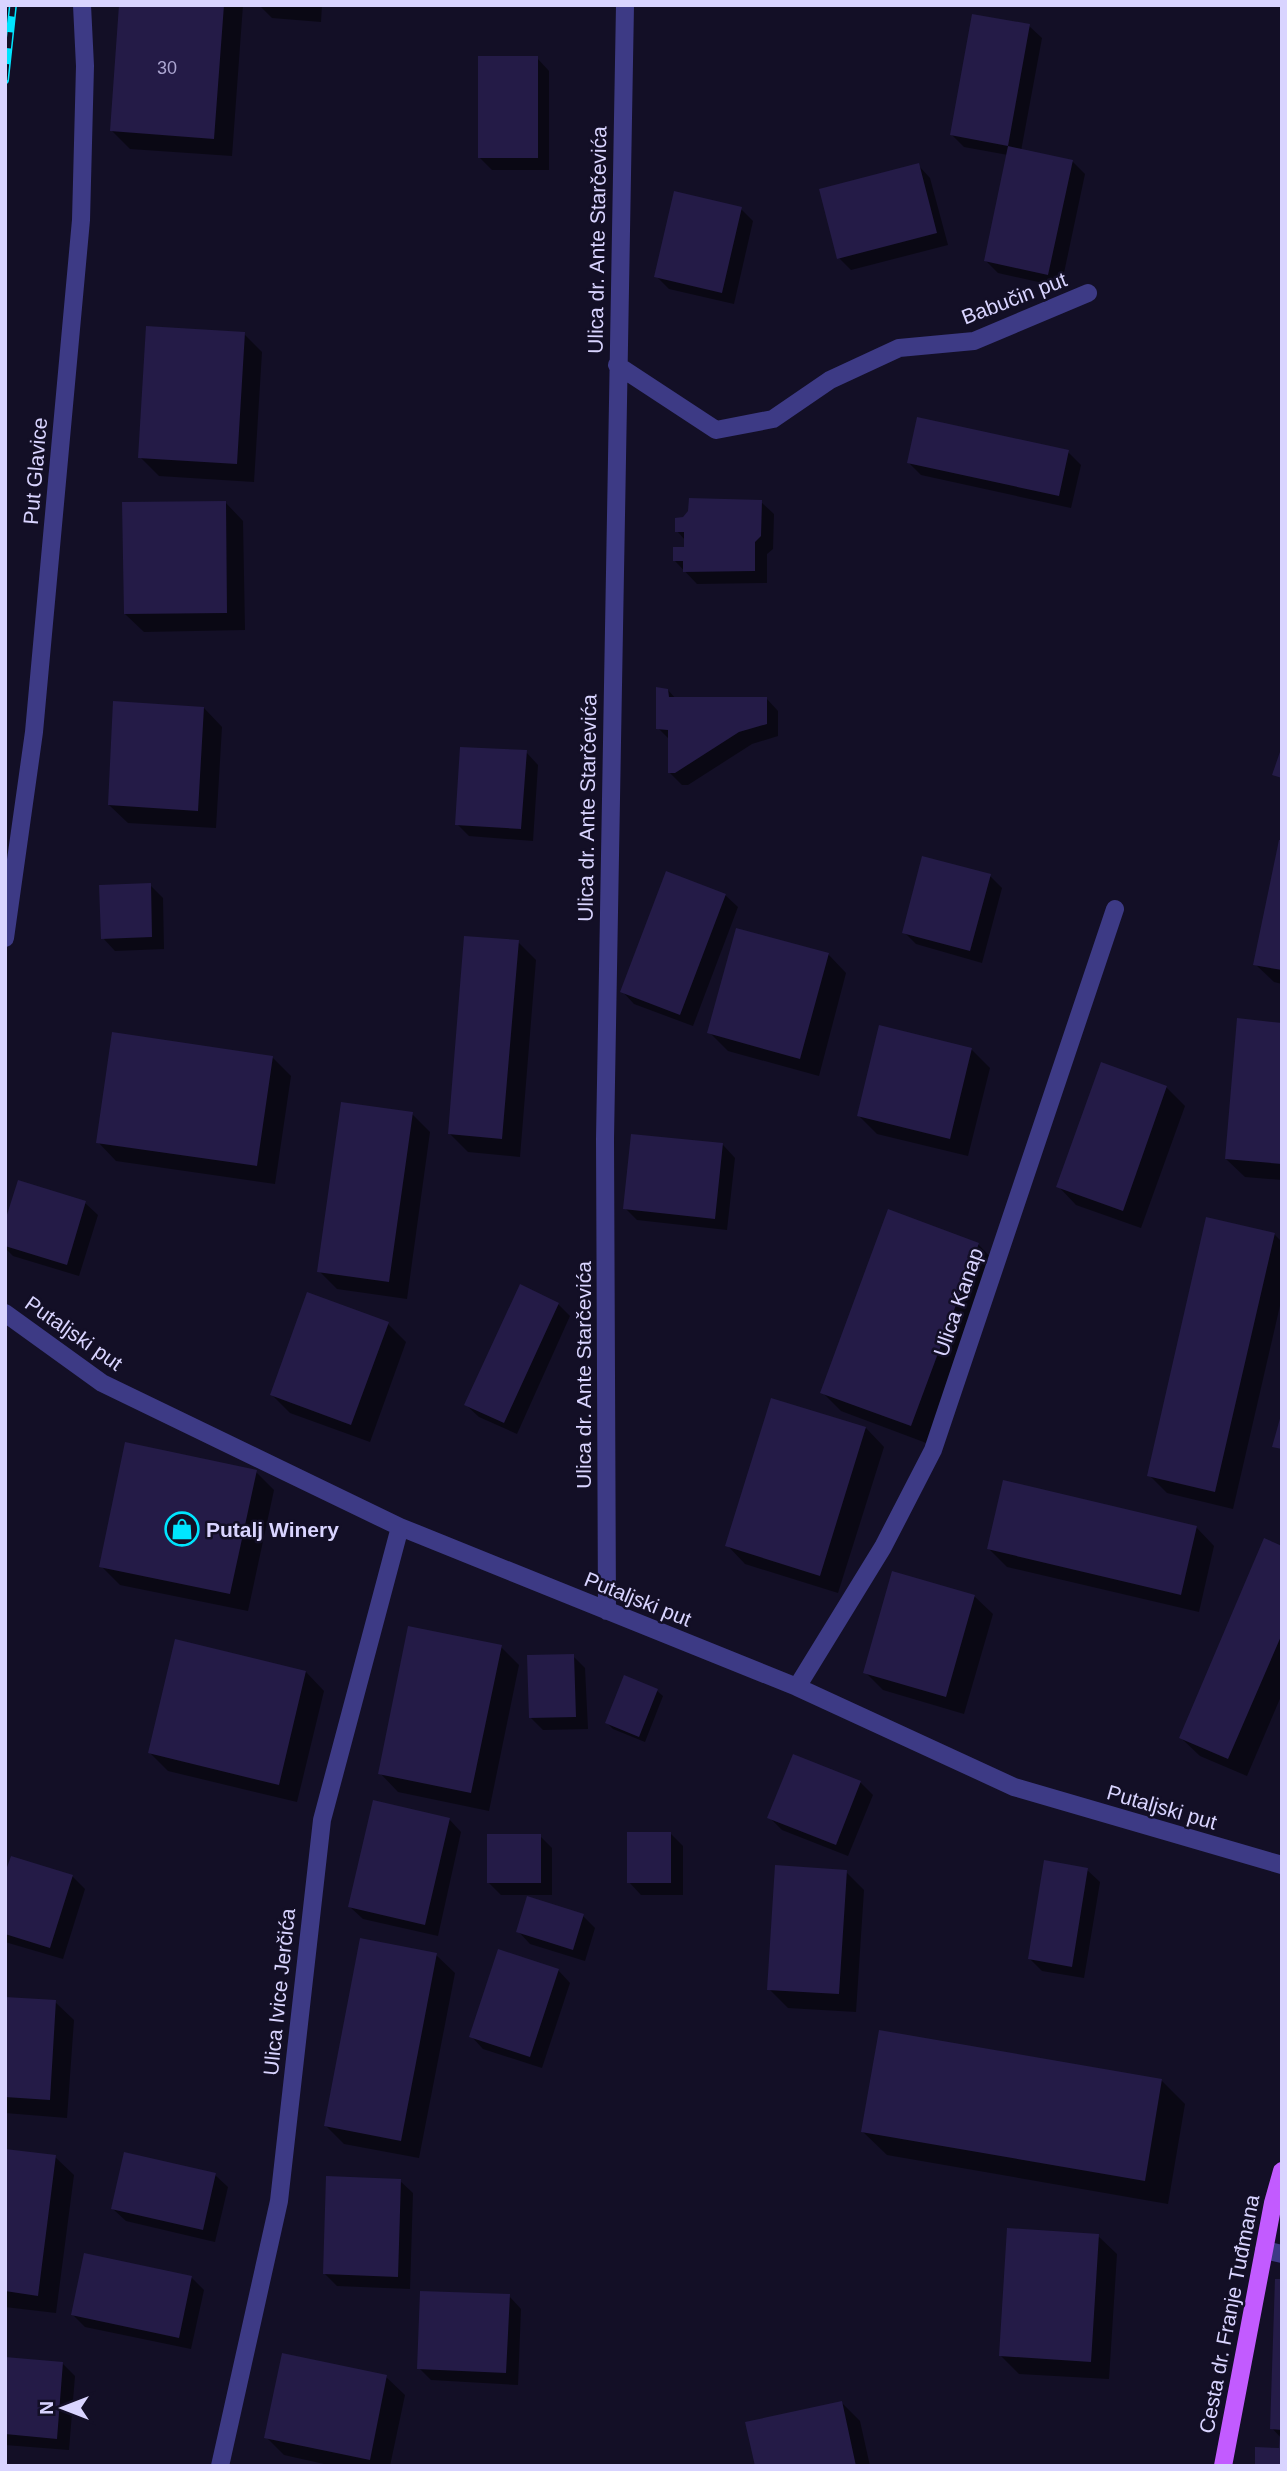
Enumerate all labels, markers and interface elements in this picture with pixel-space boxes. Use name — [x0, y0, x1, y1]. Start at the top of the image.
house number: 30 — [157, 58, 177, 78]
street label: Ulica dr. Ante Starčevića — [584, 126, 610, 354]
street label: Babučin put — [958, 267, 1070, 329]
street label: Put Glavice — [19, 417, 51, 525]
street label: Ulica dr. Ante Starčevića — [574, 694, 600, 922]
street label: Ulica Kanap — [929, 1245, 987, 1359]
street label: Ulica dr. Ante Starčevića — [572, 1261, 595, 1489]
street label: Putaljski put — [21, 1291, 127, 1375]
shop icon: Putalj Winery — [163, 1510, 201, 1548]
place label: Putalj Winery — [206, 1518, 339, 1541]
street label: Putaljski put — [581, 1567, 695, 1631]
street label: Putaljski put — [1104, 1780, 1220, 1834]
street label: Ulica Ivice Jerčića — [259, 1907, 299, 2077]
street label: Cesta dr. Franje Tuđmana — [1195, 2192, 1264, 2435]
north arrow — [28, 2373, 98, 2443]
text: N — [36, 2401, 57, 2415]

